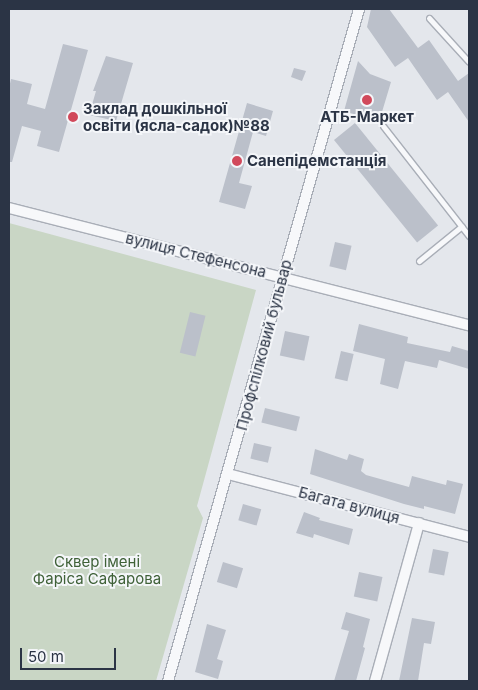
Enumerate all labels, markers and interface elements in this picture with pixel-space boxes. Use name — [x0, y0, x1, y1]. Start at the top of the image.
marker: АТБ-Маркет — [361, 94, 373, 106]
place label: Заклад дошкільної освіти (ясла-садок)№88 — [83, 99, 270, 134]
place label: АТБ-Маркет — [320, 108, 414, 126]
marker: Заклад дошкільної освіти (ясла-садок)№88 — [67, 111, 79, 123]
place label: Санепідемстанція — [247, 152, 386, 170]
marker: Санепідемстанція — [231, 155, 243, 167]
street label: вулиця Стефенсона — [124, 229, 268, 281]
street label: Профспілковий бульвар — [232, 258, 296, 432]
street label: Багата вулиця — [297, 483, 401, 527]
park label: Сквер імені Фаріса Сафарова — [33, 552, 161, 587]
scale bar — [22, 638, 119, 670]
text: 50 m — [28, 647, 64, 666]

